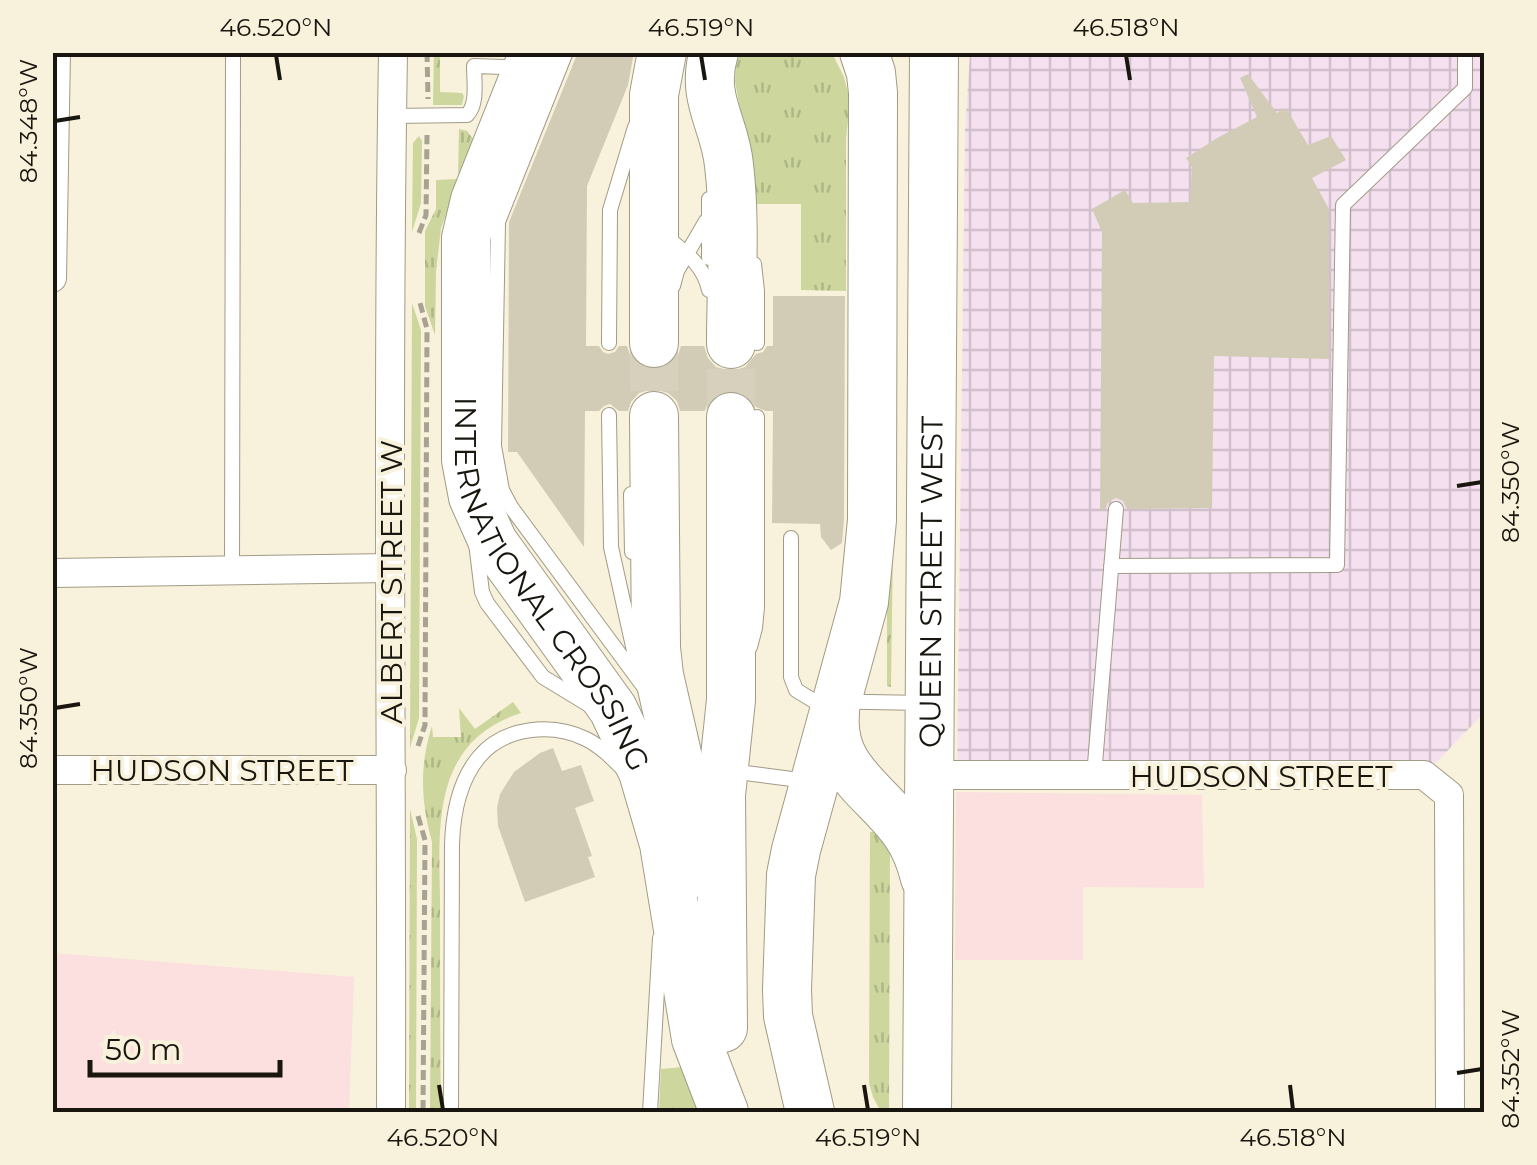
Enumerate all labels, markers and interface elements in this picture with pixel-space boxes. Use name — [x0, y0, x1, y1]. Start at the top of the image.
text: 46.520°N — [220, 12, 332, 42]
text: 46.519°N — [648, 12, 754, 42]
text: 46.518°N — [1072, 12, 1180, 42]
text: 84.348°W — [13, 59, 43, 183]
street label: INTERNATIONAL CROSSING — [448, 397, 658, 777]
street label: QUEEN STREET WEST — [911, 415, 950, 748]
text: 84.350°W — [1495, 421, 1525, 543]
street label: ALBERT STREET W — [373, 440, 410, 724]
text: 84.350°W — [13, 647, 43, 769]
street label: HUDSON STREET — [90, 752, 354, 789]
street label: HUDSON STREET — [1129, 758, 1393, 795]
text: 84.352°W — [1495, 1009, 1525, 1129]
scale bar — [90, 1015, 280, 1077]
text: 50 m — [105, 1031, 182, 1068]
text: 46.520°N — [387, 1122, 499, 1152]
text: 46.519°N — [815, 1122, 921, 1152]
text: 46.518°N — [1239, 1122, 1347, 1152]

